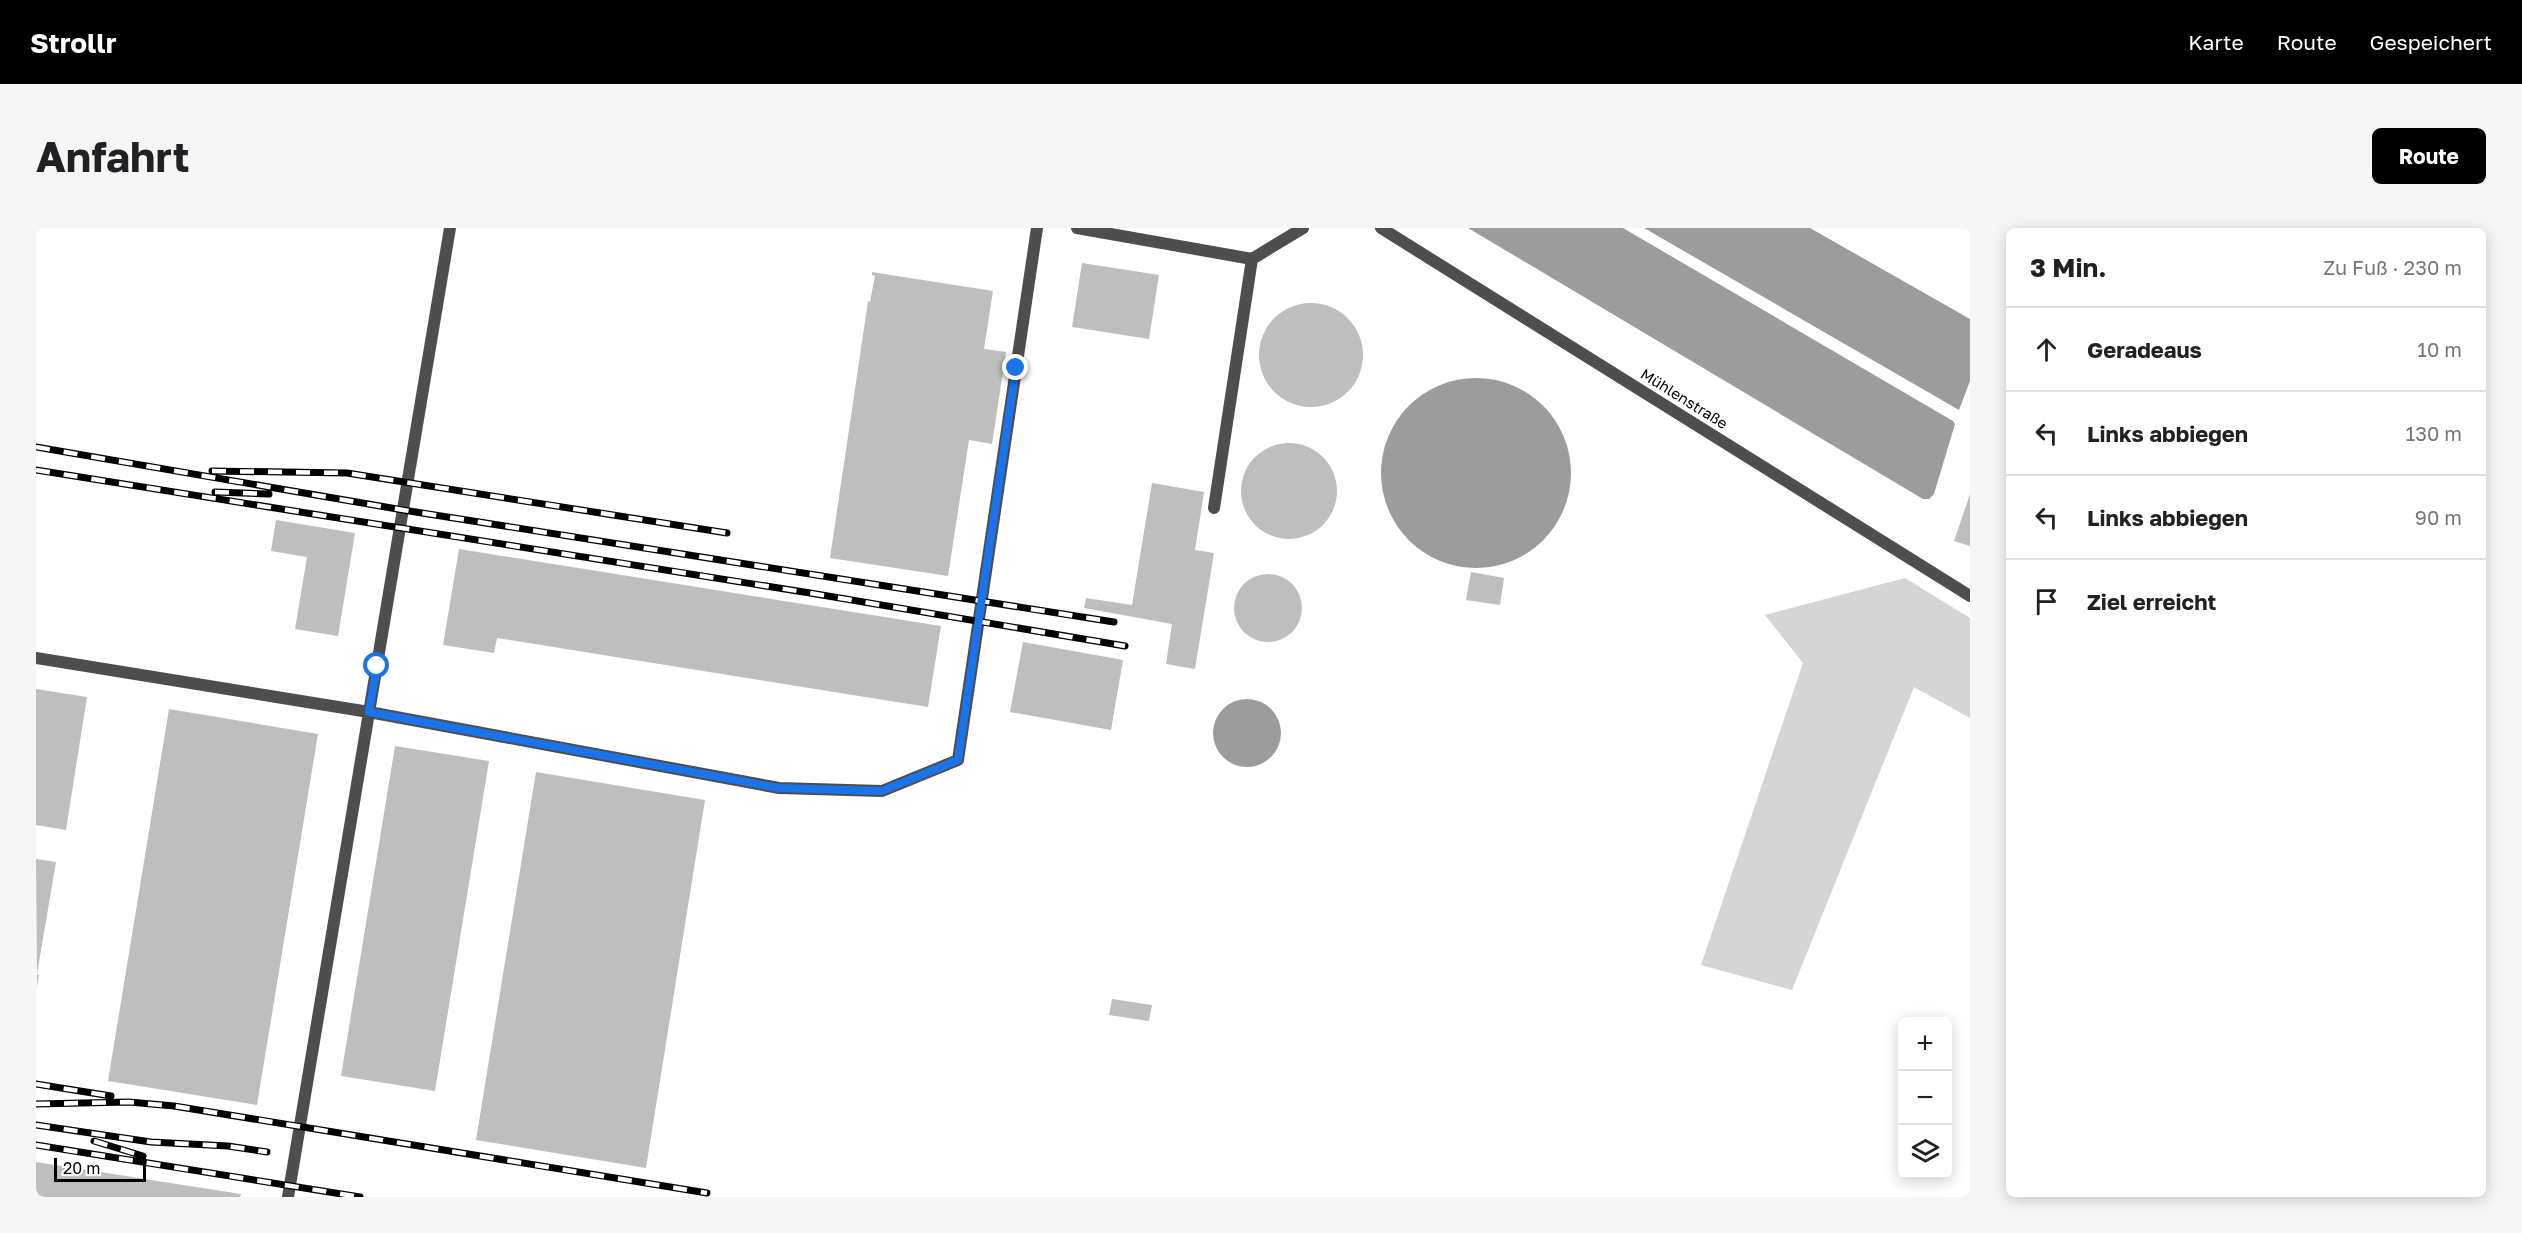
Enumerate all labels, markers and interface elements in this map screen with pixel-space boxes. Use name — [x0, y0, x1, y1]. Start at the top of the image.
text: Strollr — [30, 26, 117, 59]
text: Karte — [2188, 29, 2244, 55]
text: Route — [2277, 29, 2337, 55]
text: Gespeichert — [2370, 29, 2492, 55]
button: Route — [2372, 128, 2486, 184]
text: Anfahrt — [36, 131, 190, 181]
text: 3 Min. — [2030, 252, 2107, 283]
text: Zu Fuß · 230 m — [2323, 255, 2462, 279]
icon: ahead — [2030, 333, 2063, 366]
text: Geradeaus — [2087, 336, 2202, 363]
text: 10 m — [2417, 337, 2462, 361]
route end — [1002, 354, 1028, 380]
street label: Mühlenstraße — [1638, 364, 1732, 432]
icon: left — [2030, 417, 2063, 450]
text: Links abbiegen — [2087, 420, 2248, 447]
text: 130 m — [2406, 421, 2462, 445]
icon: left — [2030, 501, 2063, 534]
text: Links abbiegen — [2087, 504, 2248, 531]
text: 90 m — [2415, 505, 2462, 529]
icon: arrive — [2030, 585, 2063, 618]
text: Ziel erreicht — [2087, 588, 2216, 615]
route start — [363, 652, 389, 678]
map controls — [1898, 1017, 1952, 1179]
button: + — [1898, 1017, 1952, 1071]
button: − — [1898, 1071, 1952, 1125]
button: layers — [1898, 1125, 1952, 1179]
scale bar — [54, 1155, 146, 1182]
text: 20 m — [63, 1158, 100, 1178]

